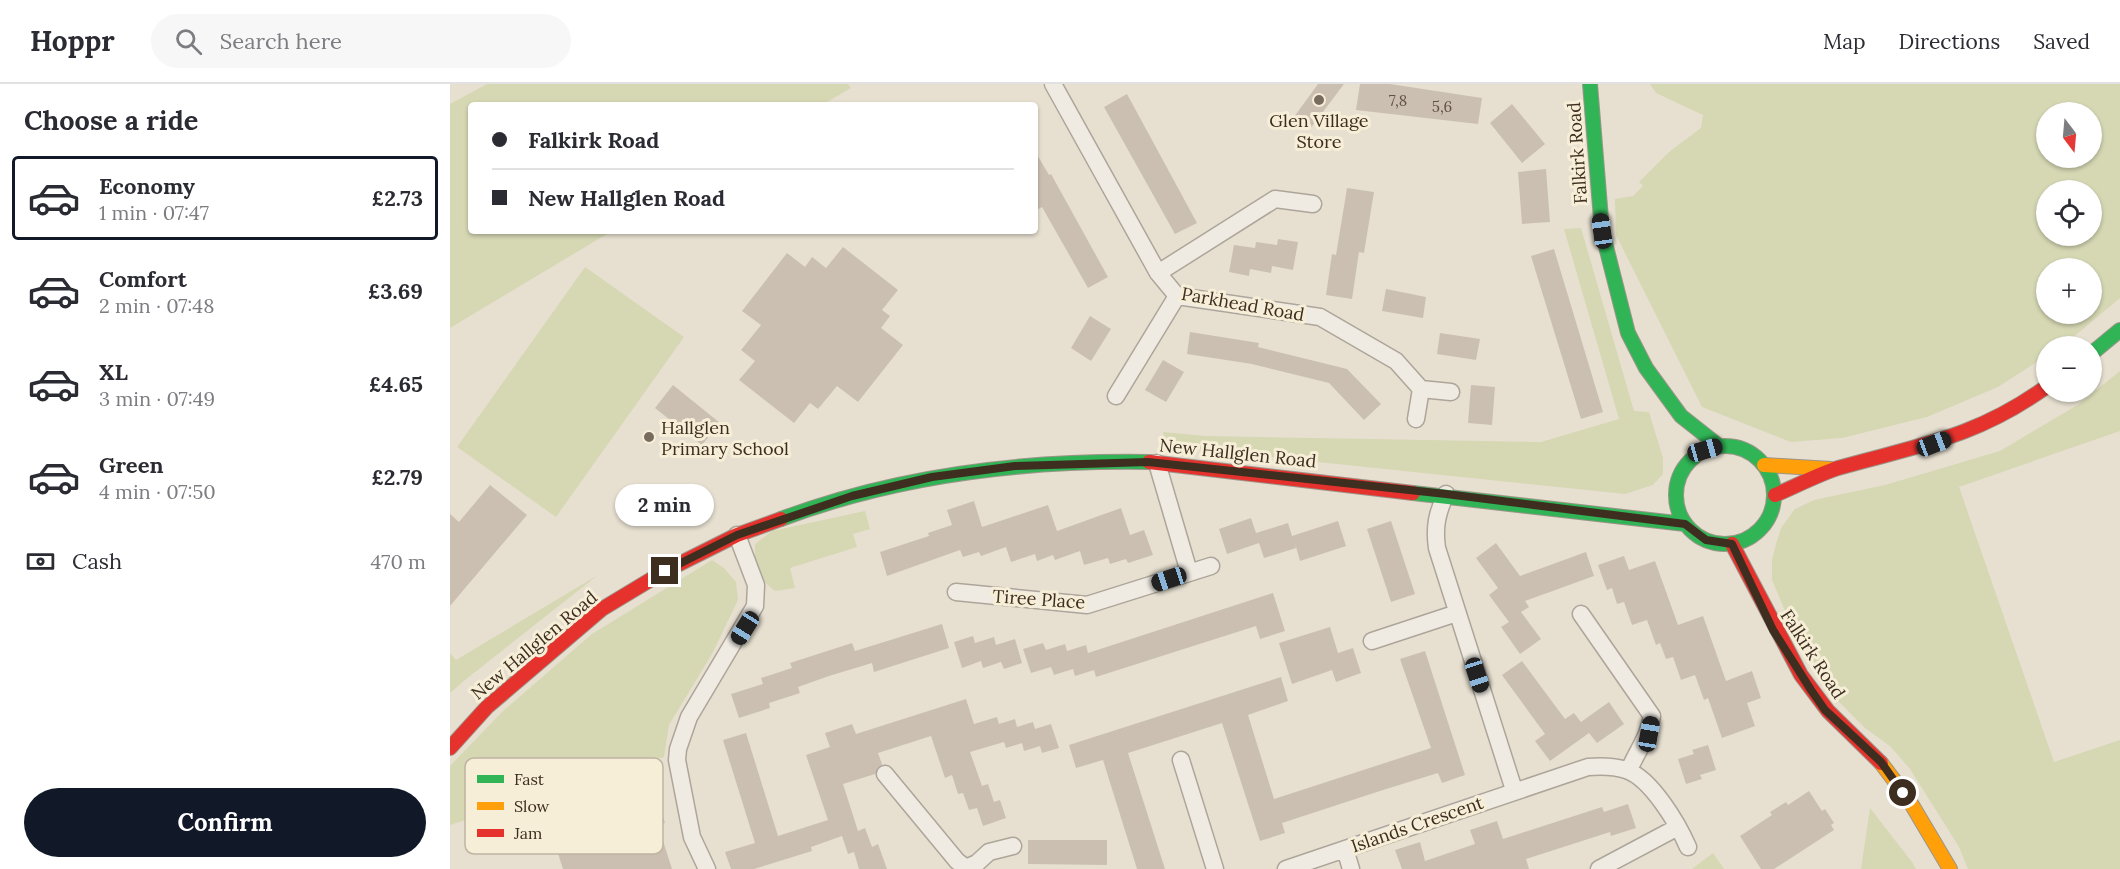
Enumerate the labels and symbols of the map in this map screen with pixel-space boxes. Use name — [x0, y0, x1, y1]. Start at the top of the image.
house number: 7,8 — [1389, 91, 1407, 110]
marker: Glen Village Store — [1312, 93, 1326, 107]
house number: 5,6 — [1432, 97, 1452, 116]
street label: Falkirk Road — [1562, 101, 1592, 205]
north arrow — [2036, 102, 2102, 168]
place label: Glen Village Store — [1269, 109, 1369, 153]
car — [1591, 212, 1613, 250]
street label: Parkhead Road — [1180, 282, 1307, 326]
place label: Hallglen Primary School — [661, 416, 789, 460]
car — [1914, 429, 1954, 459]
marker: Hallglen Primary School — [642, 430, 656, 444]
street label: New Hallglen Road — [1158, 433, 1318, 473]
car — [1685, 436, 1725, 464]
callout: 2 min — [616, 484, 714, 526]
route end — [651, 557, 678, 584]
car — [1149, 565, 1189, 593]
street label: Tiree Place — [992, 584, 1086, 614]
street label: New Hallglen Road — [466, 585, 602, 705]
street label: Falkirk Road — [1776, 605, 1851, 703]
car — [728, 608, 762, 648]
car — [1463, 655, 1491, 695]
car — [1637, 715, 1661, 753]
legend — [465, 758, 663, 854]
text: Fast — [514, 769, 545, 789]
route start — [1889, 779, 1916, 806]
street label: Islands Crescent — [1348, 791, 1486, 857]
text: Slow — [514, 796, 550, 816]
text: Jam — [513, 823, 542, 843]

